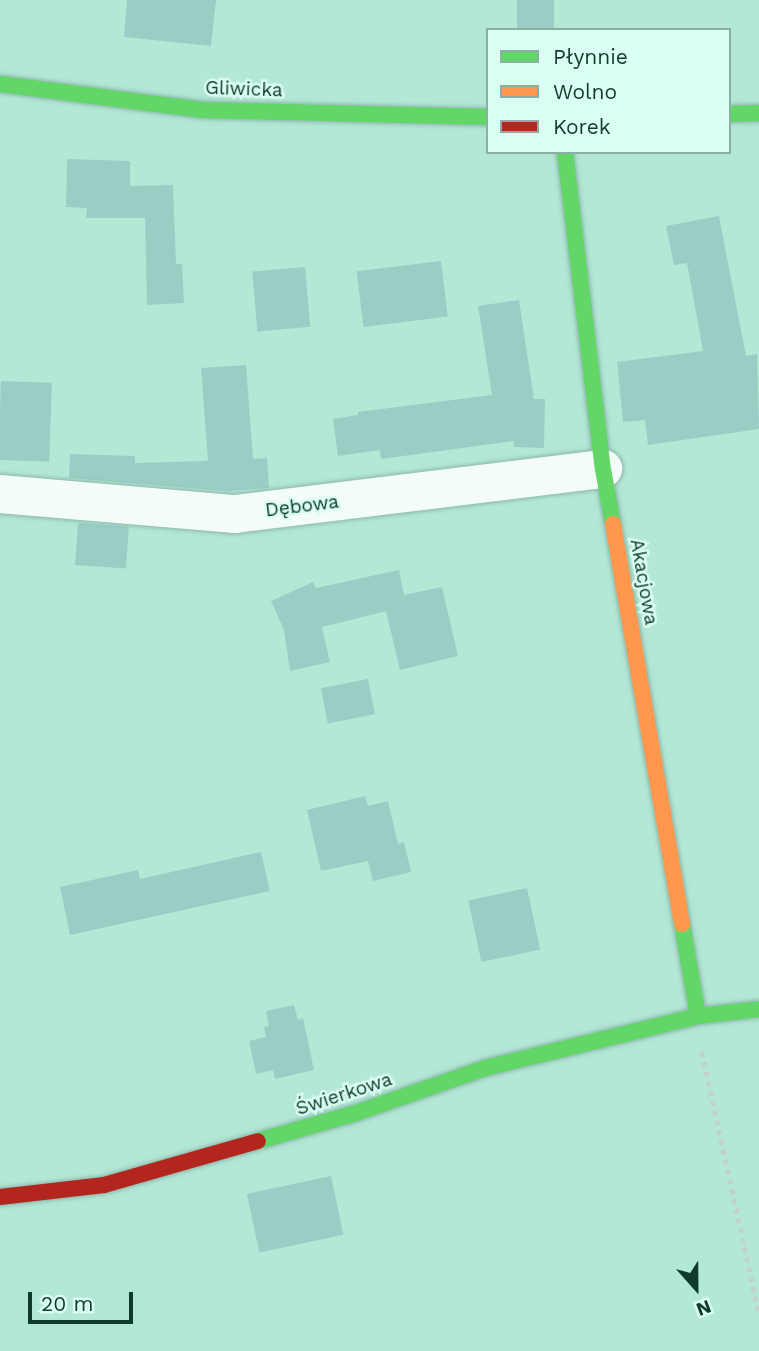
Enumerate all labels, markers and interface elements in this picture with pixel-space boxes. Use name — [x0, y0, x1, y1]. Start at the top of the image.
legend — [486, 28, 731, 154]
text: Płynnie — [553, 44, 628, 69]
street label: Gliwicka — [205, 76, 283, 102]
text: Wolno — [553, 79, 617, 104]
text: Korek — [553, 114, 611, 139]
street label: Dębowa — [264, 490, 340, 522]
street label: Akacjowa — [625, 537, 663, 627]
street label: Świerkowa — [293, 1068, 395, 1120]
north arrow — [661, 1253, 731, 1323]
scale bar — [32, 1278, 136, 1322]
text: 20 m — [41, 1291, 93, 1316]
text: N — [693, 1295, 714, 1321]

